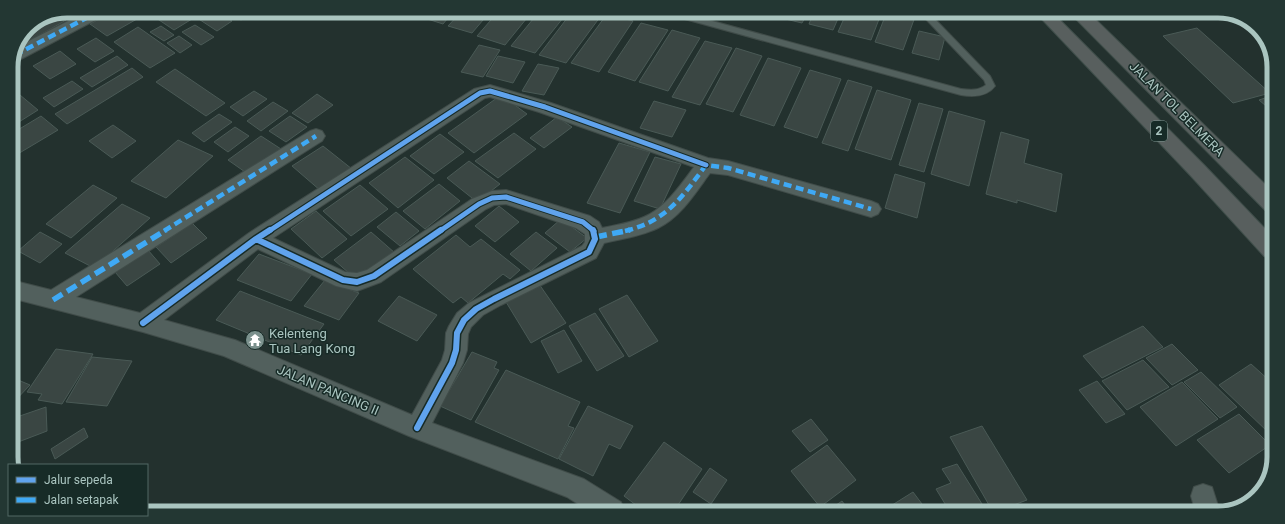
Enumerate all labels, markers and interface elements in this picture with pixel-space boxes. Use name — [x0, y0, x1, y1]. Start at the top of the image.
street label: JALAN TOL BELMERA — [1126, 58, 1228, 160]
road number: 2 — [1151, 121, 1167, 141]
place label: Kelenteng Tua Lang Kong — [269, 326, 355, 356]
temple icon: Kelenteng Tua Lang Kong — [244, 329, 266, 351]
street label: JALAN PANCING II — [275, 362, 381, 418]
legend — [8, 464, 148, 516]
text: Jalur sepeda — [44, 473, 113, 487]
text: Jalan setapak — [44, 493, 119, 507]

